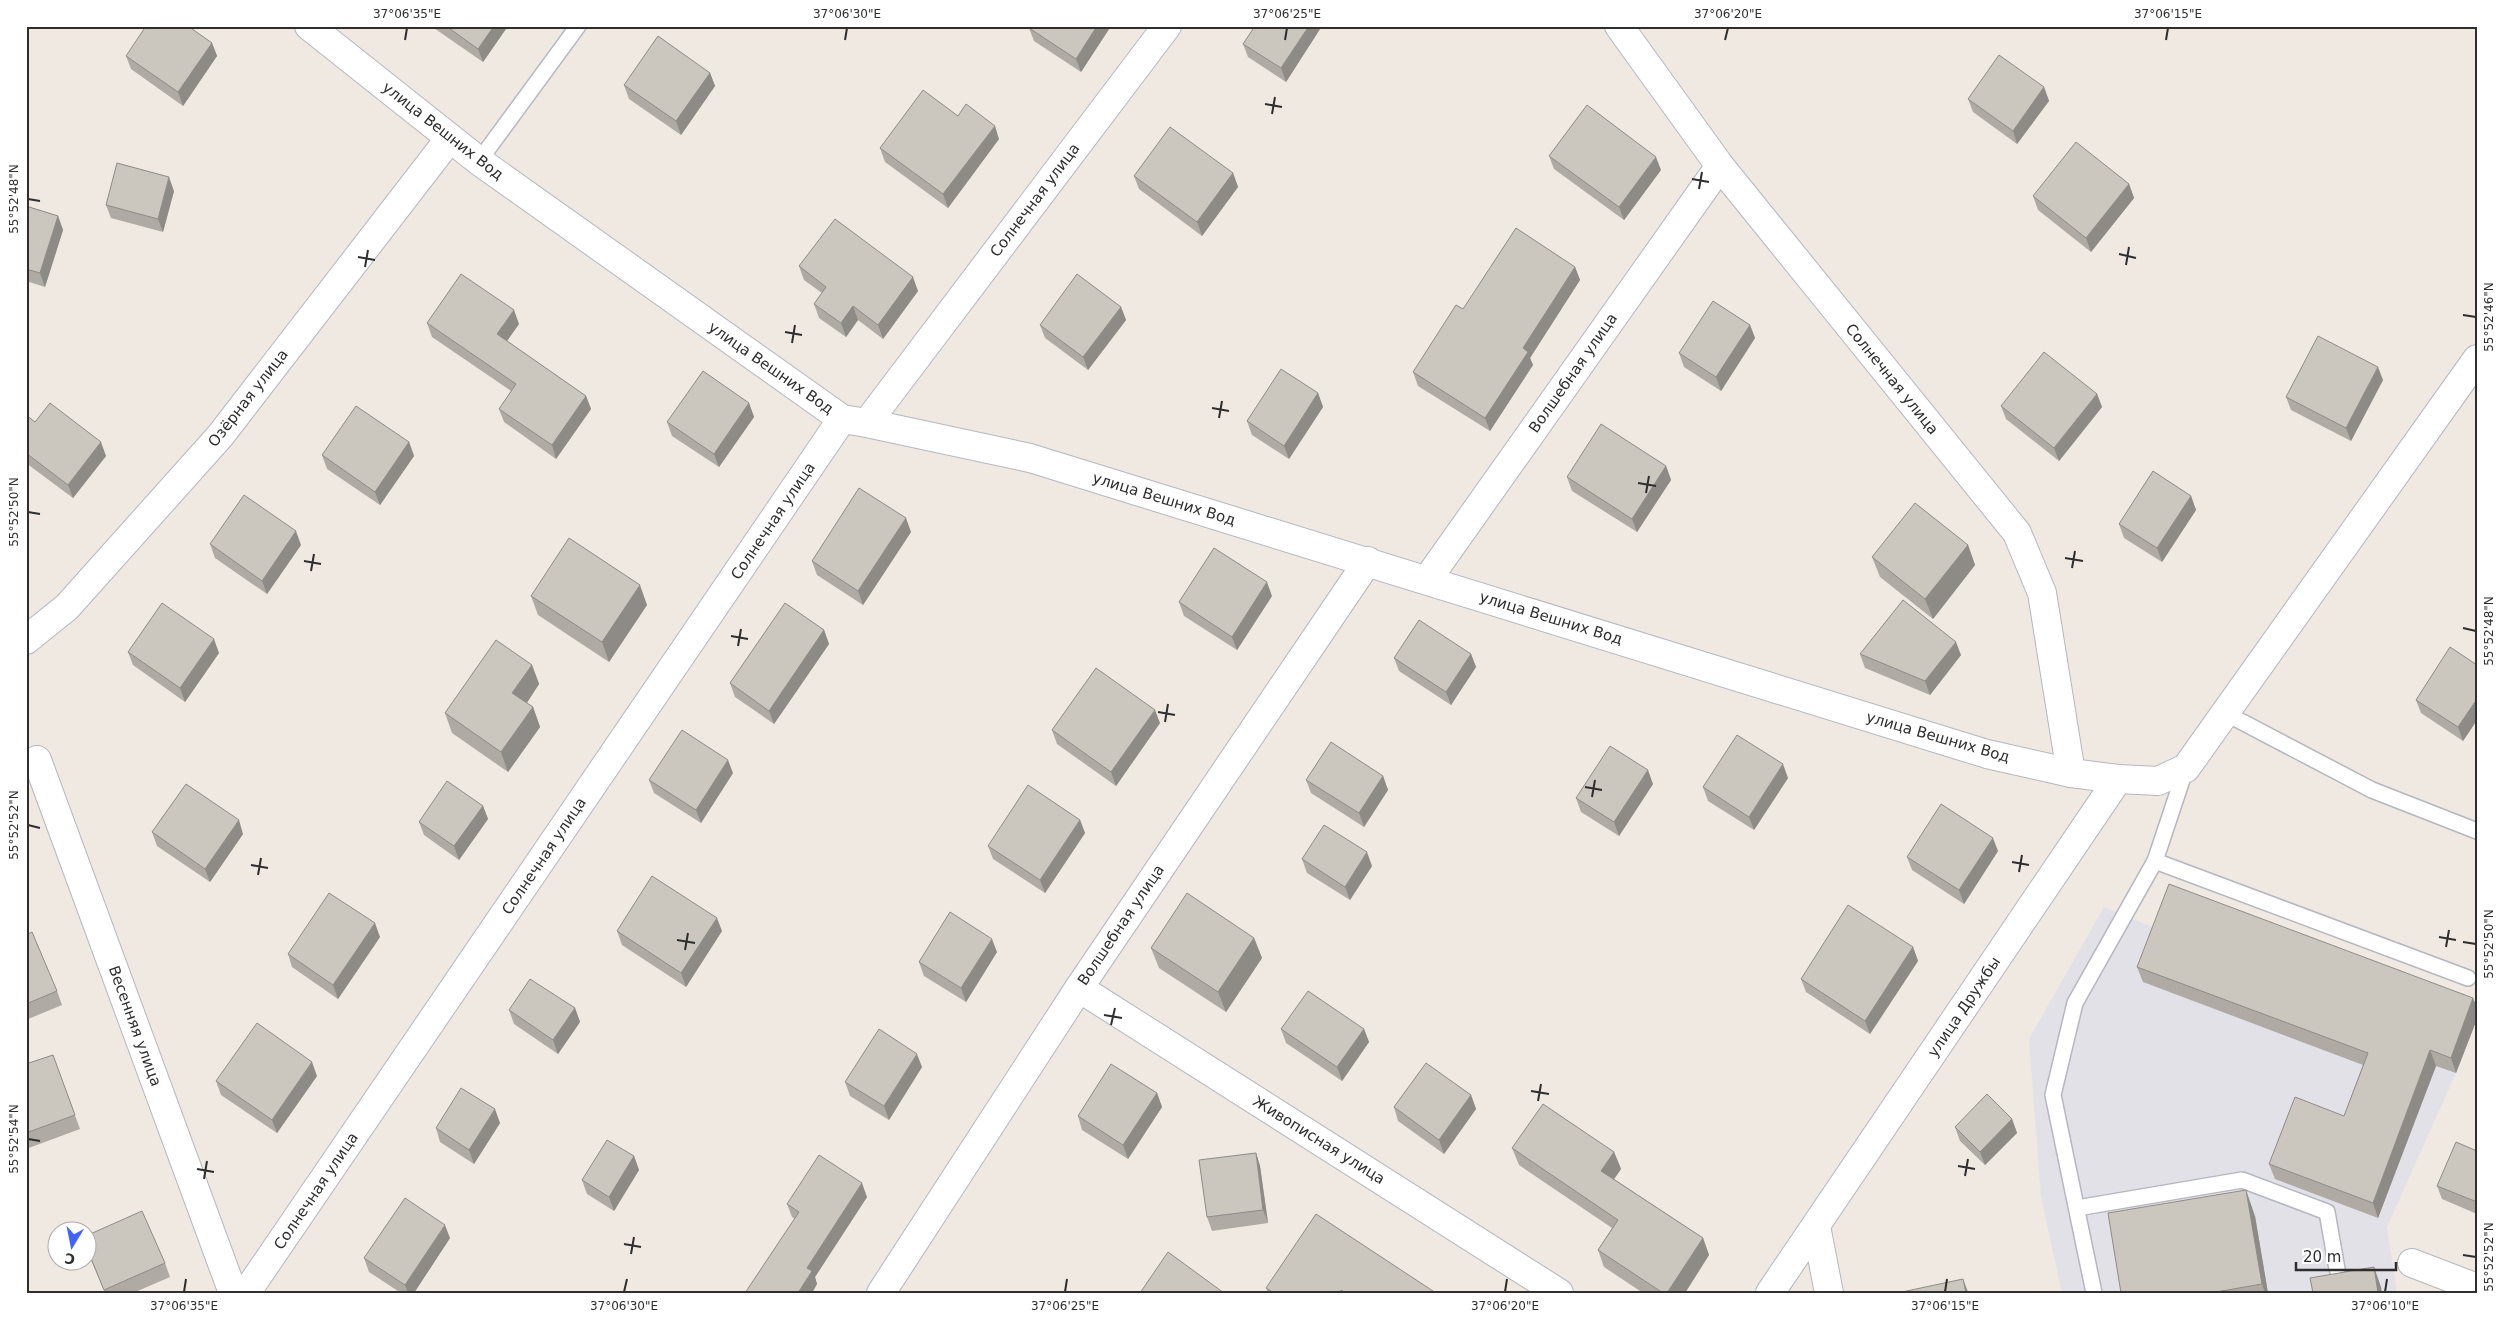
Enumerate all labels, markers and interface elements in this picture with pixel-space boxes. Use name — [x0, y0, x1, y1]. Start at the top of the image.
text: 37°06'35"E — [373, 7, 441, 21]
text: 37°06'30"E — [813, 7, 881, 21]
text: 37°06'25"E — [1253, 7, 1321, 21]
text: 37°06'20"E — [1694, 7, 1762, 21]
text: 37°06'15"E — [2134, 7, 2202, 21]
street label: улица Вешних Вод — [379, 78, 507, 184]
street label: Солнечная улица — [986, 140, 1084, 260]
text: 55°52'48"N — [7, 164, 21, 234]
text: 55°52'46"N — [2482, 282, 2496, 352]
street label: Волшебная улица — [1525, 310, 1621, 436]
street label: улица Вешних Вод — [705, 318, 837, 418]
street label: Солнечная улица — [1842, 320, 1942, 438]
street label: Озёрная улица — [204, 346, 292, 450]
street label: Солнечная улица — [727, 459, 819, 583]
street label: улица Вешних Вод — [1090, 469, 1238, 529]
text: 55°52'50"N — [7, 477, 21, 547]
street label: улица Вешних Вод — [1477, 588, 1625, 648]
text: 55°52'48"N — [2482, 596, 2496, 666]
street label: улица Вешних Вод — [1864, 708, 2012, 766]
text: 55°52'52"N — [7, 790, 21, 860]
street label: Солнечная улица — [498, 794, 590, 918]
street label: Волшебная улица — [1074, 861, 1168, 989]
text: 55°52'50"N — [2482, 909, 2496, 979]
street label: улица Дружбы — [1924, 953, 2004, 1061]
street label: Весенняя улица — [105, 963, 165, 1089]
street label: Живописная улица — [1250, 1092, 1388, 1188]
text: 55°52'54"N — [7, 1104, 21, 1174]
street label: Солнечная улица — [270, 1129, 362, 1253]
north arrow — [48, 1222, 98, 1272]
text: 55°52'52"N — [2482, 1222, 2496, 1292]
scale bar — [2296, 1239, 2396, 1271]
text: 20 m — [2303, 1248, 2341, 1266]
text: С — [63, 1250, 76, 1268]
text: 37°06'35"E — [150, 1299, 218, 1313]
text: 37°06'30"E — [590, 1299, 658, 1313]
text: 37°06'25"E — [1031, 1299, 1099, 1313]
text: 37°06'20"E — [1471, 1299, 1539, 1313]
text: 37°06'15"E — [1911, 1299, 1979, 1313]
text: 37°06'10"E — [2351, 1299, 2419, 1313]

